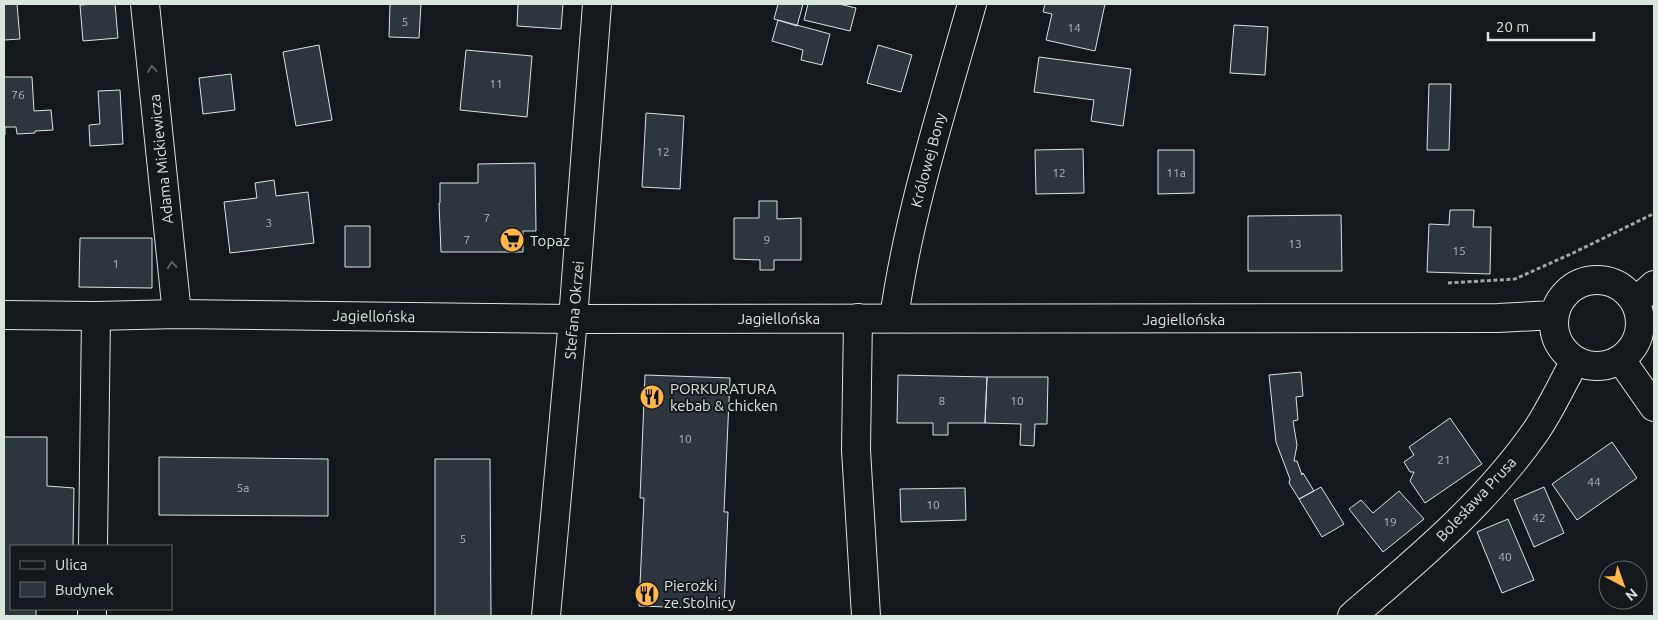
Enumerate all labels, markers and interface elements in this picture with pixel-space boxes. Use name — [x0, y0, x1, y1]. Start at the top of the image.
scale bar — [1488, 10, 1594, 42]
house number: 5 — [402, 15, 408, 28]
text: 20 m — [1496, 18, 1529, 35]
house number: 14 — [1067, 21, 1081, 34]
one-way arrow — [147, 64, 158, 72]
house number: 11 — [489, 77, 503, 90]
house number: 76 — [11, 88, 25, 101]
street label: Adama Mickiewicza — [146, 93, 176, 225]
street label: Królowej Bony — [907, 111, 949, 209]
house number: 12 — [656, 145, 670, 158]
house number: 12 — [1052, 166, 1066, 179]
house number: 11a — [1166, 166, 1186, 179]
house number: 7 — [484, 211, 490, 224]
house number: 3 — [266, 216, 272, 229]
supermarket icon: Topaz — [499, 227, 525, 253]
place label: Topaz — [530, 232, 570, 249]
house number: 7 — [464, 233, 470, 246]
house number: 9 — [764, 233, 770, 246]
house number: 13 — [1288, 237, 1302, 250]
house number: 15 — [1452, 244, 1466, 257]
house number: 1 — [113, 257, 119, 270]
street label: Stefana Okrzei — [561, 260, 587, 360]
one-way arrow — [167, 261, 178, 269]
street label: Jagiellońska — [333, 307, 415, 325]
street label: Jagiellońska — [738, 310, 820, 327]
street label: Jagiellońska — [1143, 311, 1225, 328]
place label: PORKURATURA kebab & chicken — [670, 380, 778, 414]
restaurant icon: PORKURATURA kebab & chicken — [639, 384, 665, 410]
house number: 8 — [939, 394, 946, 407]
house number: 10 — [1010, 394, 1024, 407]
house number: 10 — [678, 432, 692, 445]
street label: Bolesława Prusa — [1433, 453, 1519, 545]
house number: 21 — [1437, 453, 1451, 466]
house number: 44 — [1587, 475, 1601, 488]
house number: 5a — [237, 481, 249, 494]
house number: 10 — [926, 498, 940, 511]
house number: 42 — [1532, 511, 1546, 524]
house number: 19 — [1383, 515, 1397, 528]
house number: 5 — [460, 532, 466, 545]
legend — [10, 545, 172, 610]
house number: 40 — [1498, 550, 1512, 563]
text: Ulica — [55, 556, 87, 573]
north arrow — [1598, 560, 1648, 610]
place label: Pierożki ze Stolnicy — [664, 577, 736, 611]
text: Budynek — [55, 581, 114, 598]
restaurant icon: Pierożki ze Stolnicy — [634, 581, 660, 607]
text: N — [1622, 585, 1641, 604]

